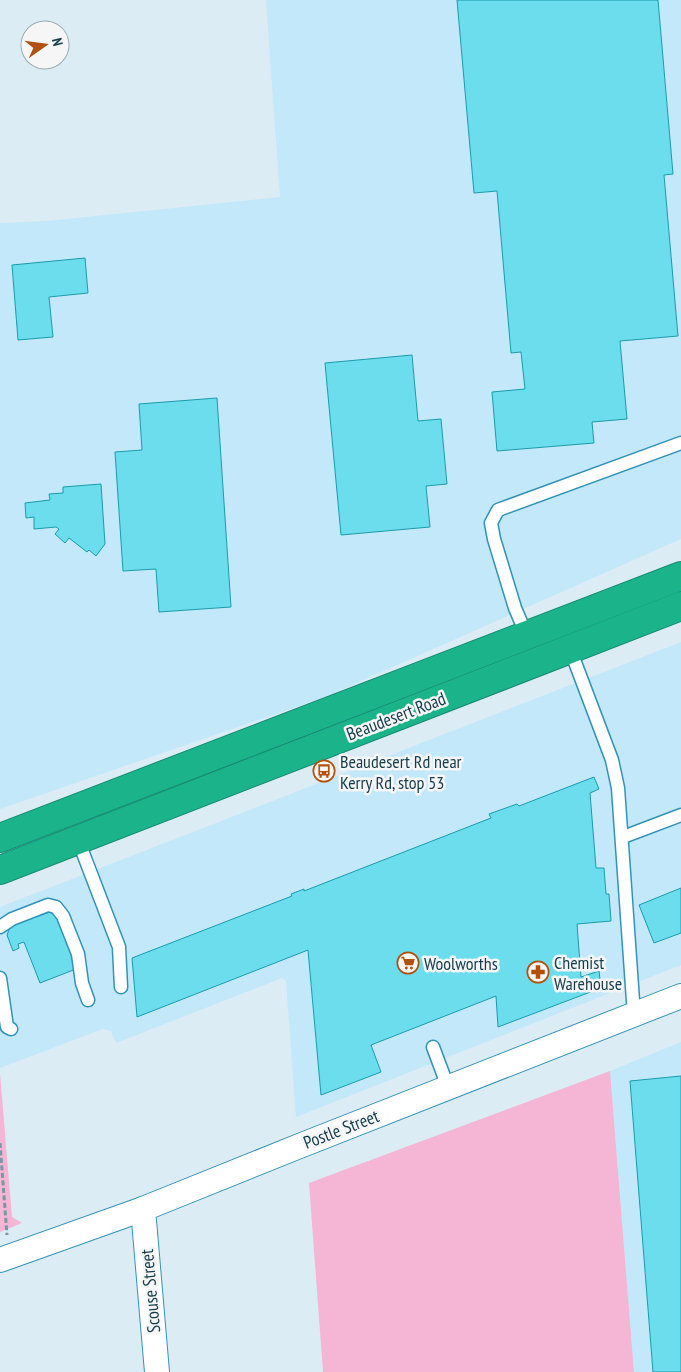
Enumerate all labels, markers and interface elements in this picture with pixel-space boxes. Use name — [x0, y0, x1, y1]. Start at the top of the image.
north arrow — [20, 20, 70, 70]
text: N — [48, 36, 67, 48]
street label: Beaudesert Road — [343, 687, 449, 745]
place label: Beaudesert Rd near Kerry Rd, stop 53 — [340, 750, 462, 794]
bus stop icon: Beaudesert Rd near Kerry Rd, stop 53 — [312, 759, 336, 783]
supermarket icon: Woolworths — [396, 951, 420, 975]
place label: Chemist Warehouse — [554, 951, 622, 995]
place label: Woolworths — [424, 952, 498, 975]
pharmacy icon: Chemist Warehouse — [526, 960, 550, 984]
street label: Postle Street — [300, 1104, 382, 1154]
street label: Scouse Street — [135, 1248, 165, 1334]

